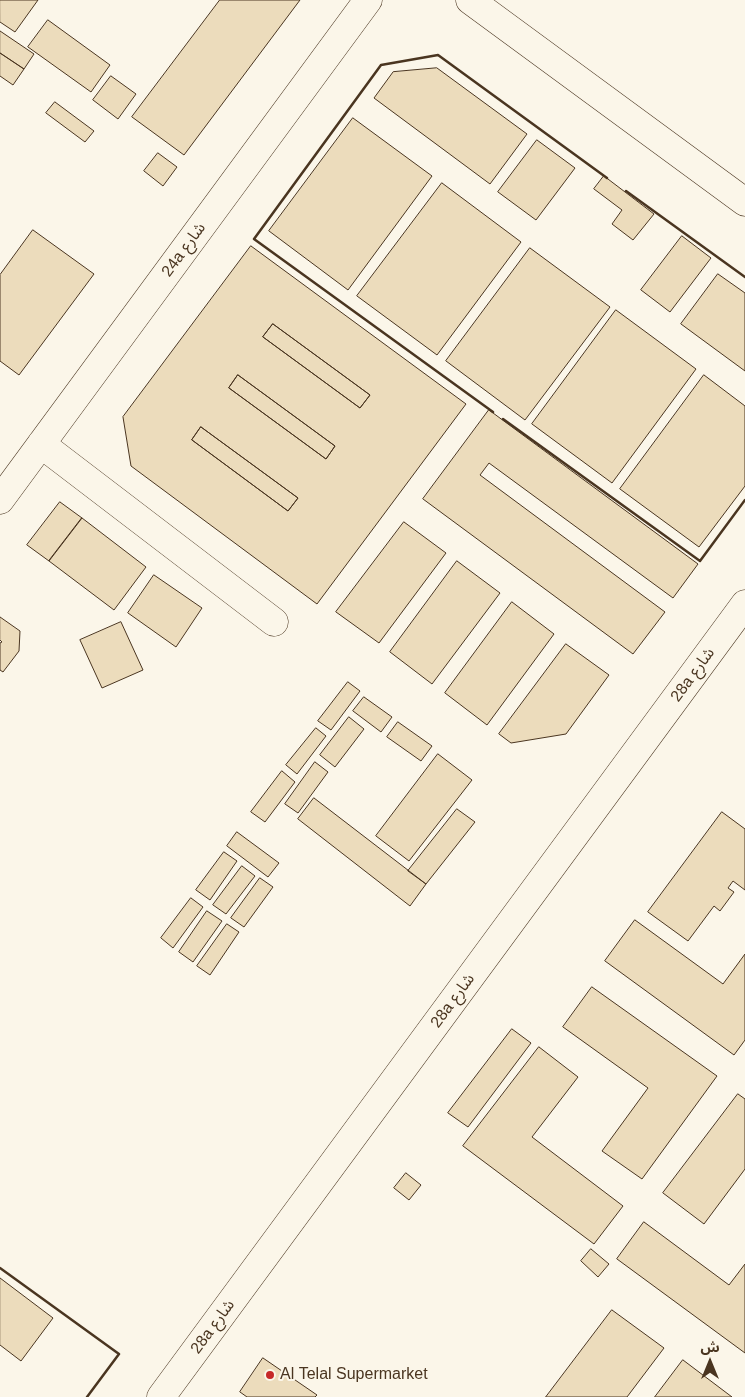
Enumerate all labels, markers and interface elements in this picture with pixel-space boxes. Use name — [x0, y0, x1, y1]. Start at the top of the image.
street label: 24a شارع — [158, 219, 210, 281]
street label: 28a شارع — [667, 644, 719, 706]
street label: 28a شارع — [427, 970, 479, 1032]
street label: 28a شارع — [187, 1296, 239, 1358]
north arrow — [685, 1337, 735, 1387]
text: ش — [700, 1339, 720, 1355]
place label: Al Telal Supermarket — [280, 1365, 428, 1385]
marker: Al Telal Supermarket — [264, 1369, 276, 1381]

